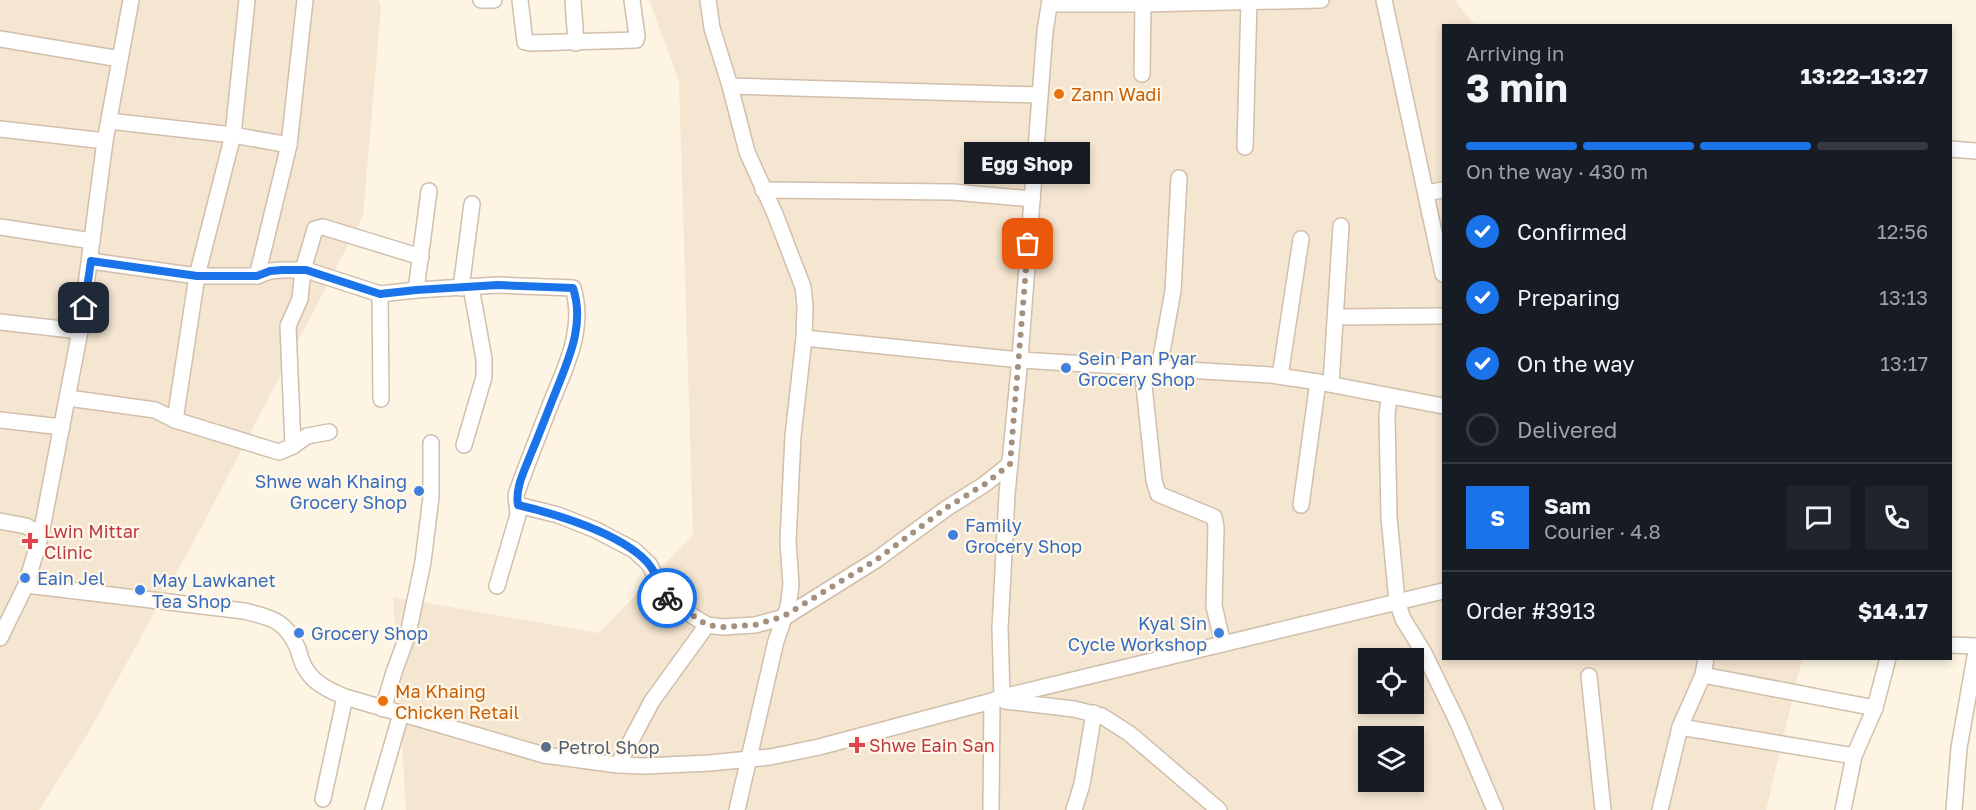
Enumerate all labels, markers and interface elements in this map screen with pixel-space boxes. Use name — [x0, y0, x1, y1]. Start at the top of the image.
text: Arriving in — [1466, 41, 1564, 65]
text: 13:22–13:27 — [1801, 62, 1928, 89]
text: 3 min — [1466, 64, 1568, 111]
place label: Zann Wadi — [1071, 83, 1161, 105]
marker: Zann Wadi — [1052, 87, 1066, 101]
callout: Egg Shop — [965, 142, 1091, 184]
text: Egg Shop — [981, 151, 1073, 175]
text: On the way · 430 m — [1466, 159, 1648, 183]
icon: check — [1466, 215, 1499, 248]
pin — [1002, 218, 1053, 269]
text: Confirmed — [1517, 218, 1627, 245]
text: 12:56 — [1877, 219, 1928, 243]
icon: bag — [1011, 227, 1044, 260]
icon: check — [1466, 281, 1499, 314]
pin — [58, 282, 109, 333]
text: Preparing — [1517, 284, 1620, 311]
text: 13:13 — [1879, 285, 1928, 309]
icon: home — [67, 291, 100, 324]
place label: Sein Pan Pyar Grocery Shop — [1078, 347, 1197, 390]
icon: check — [1466, 347, 1499, 380]
text: On the way — [1517, 350, 1635, 377]
text: 13:17 — [1880, 351, 1928, 375]
marker: Sein Pan Pyar Grocery Shop — [1059, 361, 1073, 375]
text: Delivered — [1517, 416, 1617, 443]
place label: Shwe wah Khaing Grocery Shop — [255, 470, 407, 513]
marker: Shwe wah Khaing Grocery Shop — [412, 484, 426, 498]
button: chat — [1787, 486, 1850, 549]
button: phone — [1865, 486, 1928, 549]
text: Sam — [1544, 492, 1591, 519]
text: S — [1490, 504, 1505, 531]
place label: Family Grocery Shop — [965, 514, 1082, 557]
text: Courier · 4.8 — [1544, 519, 1661, 543]
place label: Lwin Mittar Clinic — [44, 520, 140, 563]
marker: Family Grocery Shop — [946, 528, 960, 542]
marker: Lwin Mittar Clinic — [21, 532, 39, 550]
place label: Eain Jel — [37, 567, 105, 589]
courier — [637, 568, 697, 628]
place label: May Lawkanet Tea Shop — [152, 569, 276, 612]
marker: Eain Jel — [18, 571, 32, 585]
icon: bike — [651, 582, 684, 615]
marker: May Lawkanet Tea Shop — [133, 583, 147, 597]
text: Order #3913 — [1466, 597, 1596, 624]
text: $14.17 — [1858, 597, 1928, 624]
place label: Kyal Sin Cycle Workshop — [1068, 612, 1207, 655]
place label: Grocery Shop — [311, 622, 428, 644]
marker: Grocery Shop — [292, 626, 306, 640]
marker: Kyal Sin Cycle Workshop — [1212, 626, 1226, 640]
map controls — [1358, 648, 1424, 792]
button: locate — [1358, 648, 1424, 714]
place label: Ma Khaing Chicken Retail — [395, 680, 519, 723]
marker: Ma Khaing Chicken Retail — [376, 694, 390, 708]
button: layers — [1358, 726, 1424, 792]
place label: Shwe Eain San — [869, 734, 995, 756]
place label: Petrol Shop — [558, 736, 660, 758]
marker: Shwe Eain San — [850, 738, 864, 752]
marker: Petrol Shop — [539, 740, 553, 754]

